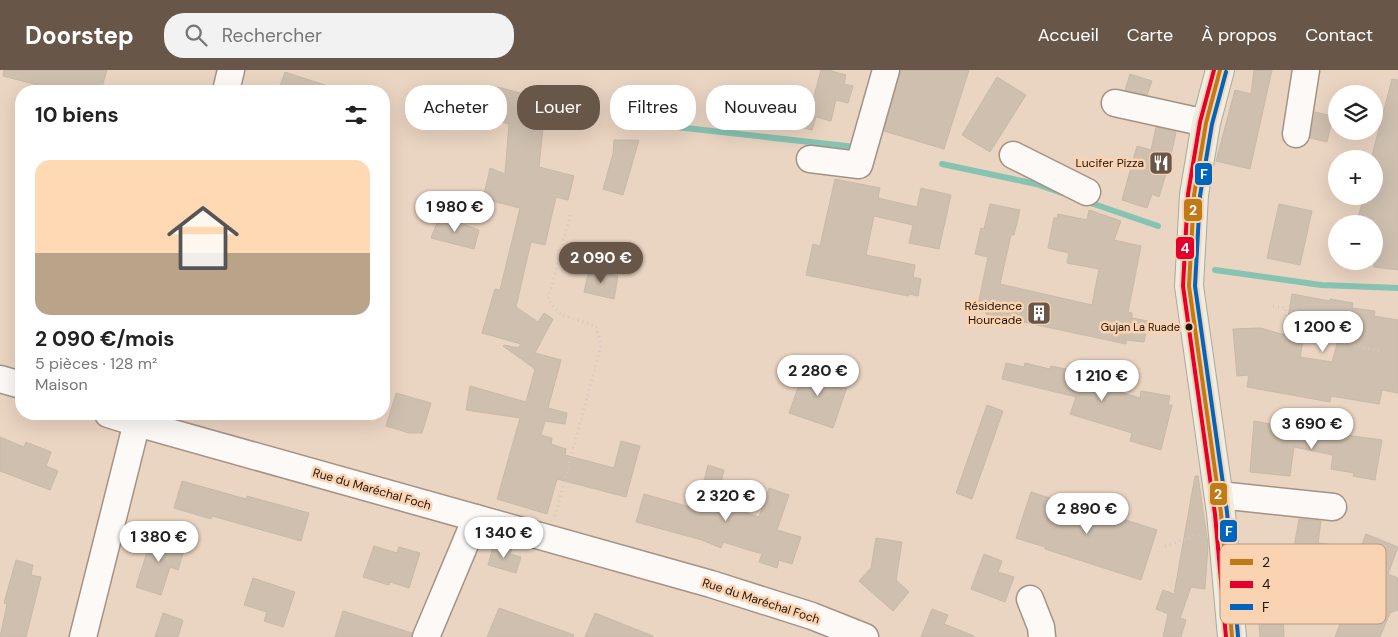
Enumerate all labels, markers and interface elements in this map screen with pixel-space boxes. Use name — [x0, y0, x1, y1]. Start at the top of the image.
search box — [164, 13, 514, 58]
text: Doorstep — [25, 20, 134, 51]
icon: search — [182, 21, 210, 49]
text: Rechercher — [222, 23, 322, 48]
text: Accueil — [1038, 23, 1099, 47]
text: Carte — [1127, 23, 1173, 47]
text: À propos — [1201, 23, 1277, 47]
text: Contact — [1305, 23, 1373, 47]
chip: Acheter — [405, 85, 507, 130]
chip: Louer — [517, 85, 600, 130]
chip: Filtres — [610, 85, 696, 130]
chip: Nouveau — [706, 85, 815, 130]
map controls — [1328, 85, 1383, 270]
button: layers — [1328, 85, 1383, 140]
text: 10 biens — [35, 101, 119, 129]
icon: filters — [342, 101, 370, 129]
restaurant icon: Lucifer Pizza — [1148, 150, 1174, 176]
button: + — [1328, 150, 1383, 205]
place label: Lucifer Pizza — [1075, 155, 1144, 171]
line badge: F — [1194, 162, 1213, 186]
text: F — [1200, 165, 1208, 183]
pin: 1 980 € — [409, 190, 501, 233]
icon: home — [158, 193, 248, 283]
text: 1 980 € — [426, 196, 484, 217]
line badge: 2 — [1183, 198, 1203, 222]
text: 2 — [1189, 201, 1197, 219]
button: − — [1328, 215, 1383, 270]
line badge: 4 — [1175, 236, 1195, 260]
text: 4 — [1180, 239, 1190, 257]
pin: 2 090 € — [555, 242, 647, 284]
text: 2 090 € — [570, 247, 632, 268]
place label: Résidence Hourcade — [965, 298, 1022, 328]
building icon: Résidence Hourcade — [1026, 300, 1052, 326]
pin: 1 200 € — [1277, 310, 1369, 353]
text: 1 200 € — [1294, 316, 1352, 337]
place label: Gujan La Ruade — [1101, 320, 1180, 334]
marker: Gujan La Ruade — [1184, 322, 1194, 332]
text: 2 090 €/mois — [35, 325, 175, 353]
text: 5 pièces · 128 m² — [35, 353, 157, 374]
pin: 2 280 € — [772, 354, 864, 397]
text: 2 280 € — [788, 360, 848, 381]
pin: 1 210 € — [1056, 360, 1148, 402]
text: 1 210 € — [1076, 365, 1128, 386]
text: Maison — [35, 374, 88, 395]
pin: 3 690 € — [1266, 408, 1358, 450]
text: 3 690 € — [1281, 413, 1343, 434]
street label: Rue du Maréchal Foch — [311, 464, 433, 514]
pin: 2 320 € — [680, 480, 772, 522]
line badge: 2 — [1209, 482, 1228, 506]
text: 2 320 € — [696, 485, 756, 506]
text: 2 — [1214, 485, 1222, 503]
pin: 2 890 € — [1041, 492, 1133, 535]
text: 2 890 € — [1057, 498, 1117, 519]
pin: 1 340 € — [458, 516, 550, 559]
line badge: F — [1219, 519, 1238, 543]
pin: 1 380 € — [113, 520, 205, 563]
text: 1 340 € — [475, 522, 533, 543]
text: F — [1225, 522, 1233, 540]
text: 1 380 € — [130, 526, 188, 547]
legend — [1220, 544, 1386, 624]
text: 2 — [1262, 553, 1270, 571]
street label: Rue du Maréchal Foch — [700, 574, 822, 628]
text: 4 — [1262, 575, 1271, 593]
text: F — [1262, 598, 1270, 616]

